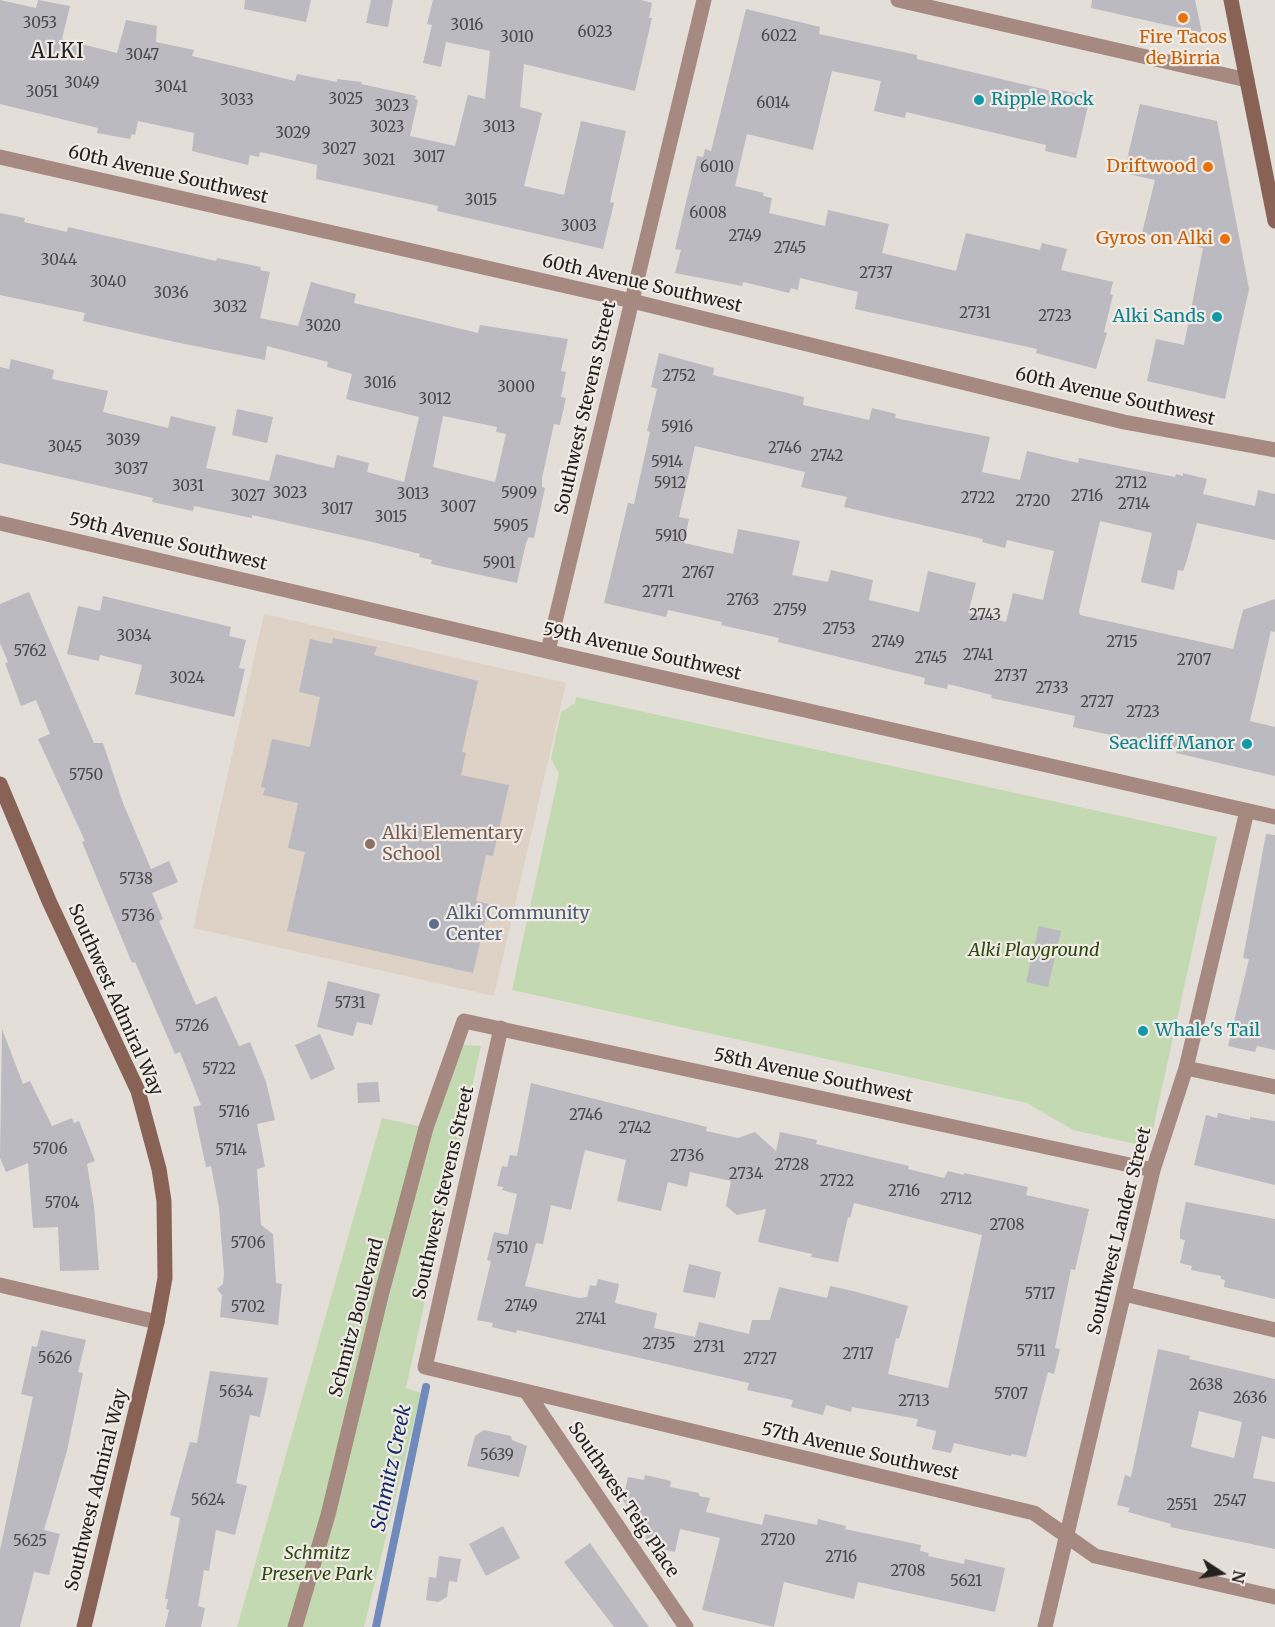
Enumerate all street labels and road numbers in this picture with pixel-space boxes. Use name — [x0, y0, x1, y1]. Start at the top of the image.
street label: 60th Avenue Southwest — [66, 141, 270, 209]
street label: 60th Avenue Southwest — [540, 250, 744, 318]
street label: Southwest Stevens Street — [551, 299, 621, 517]
street label: 60th Avenue Southwest — [1013, 363, 1217, 431]
street label: 59th Avenue Southwest — [67, 509, 269, 575]
street label: 59th Avenue Southwest — [541, 619, 743, 685]
street label: Southwest Admiral Way — [63, 901, 167, 1099]
street label: 58th Avenue Southwest — [712, 1044, 914, 1108]
street label: Southwest Stevens Street — [409, 1084, 479, 1302]
street label: Southwest Lander Street — [1084, 1125, 1156, 1337]
street label: Schmitz Boulevard — [325, 1236, 389, 1400]
street label: Southwest Admiral Way — [61, 1387, 133, 1593]
street label: Southwest Teig Place — [563, 1418, 683, 1582]
street label: 57th Avenue Southwest — [759, 1419, 961, 1485]

